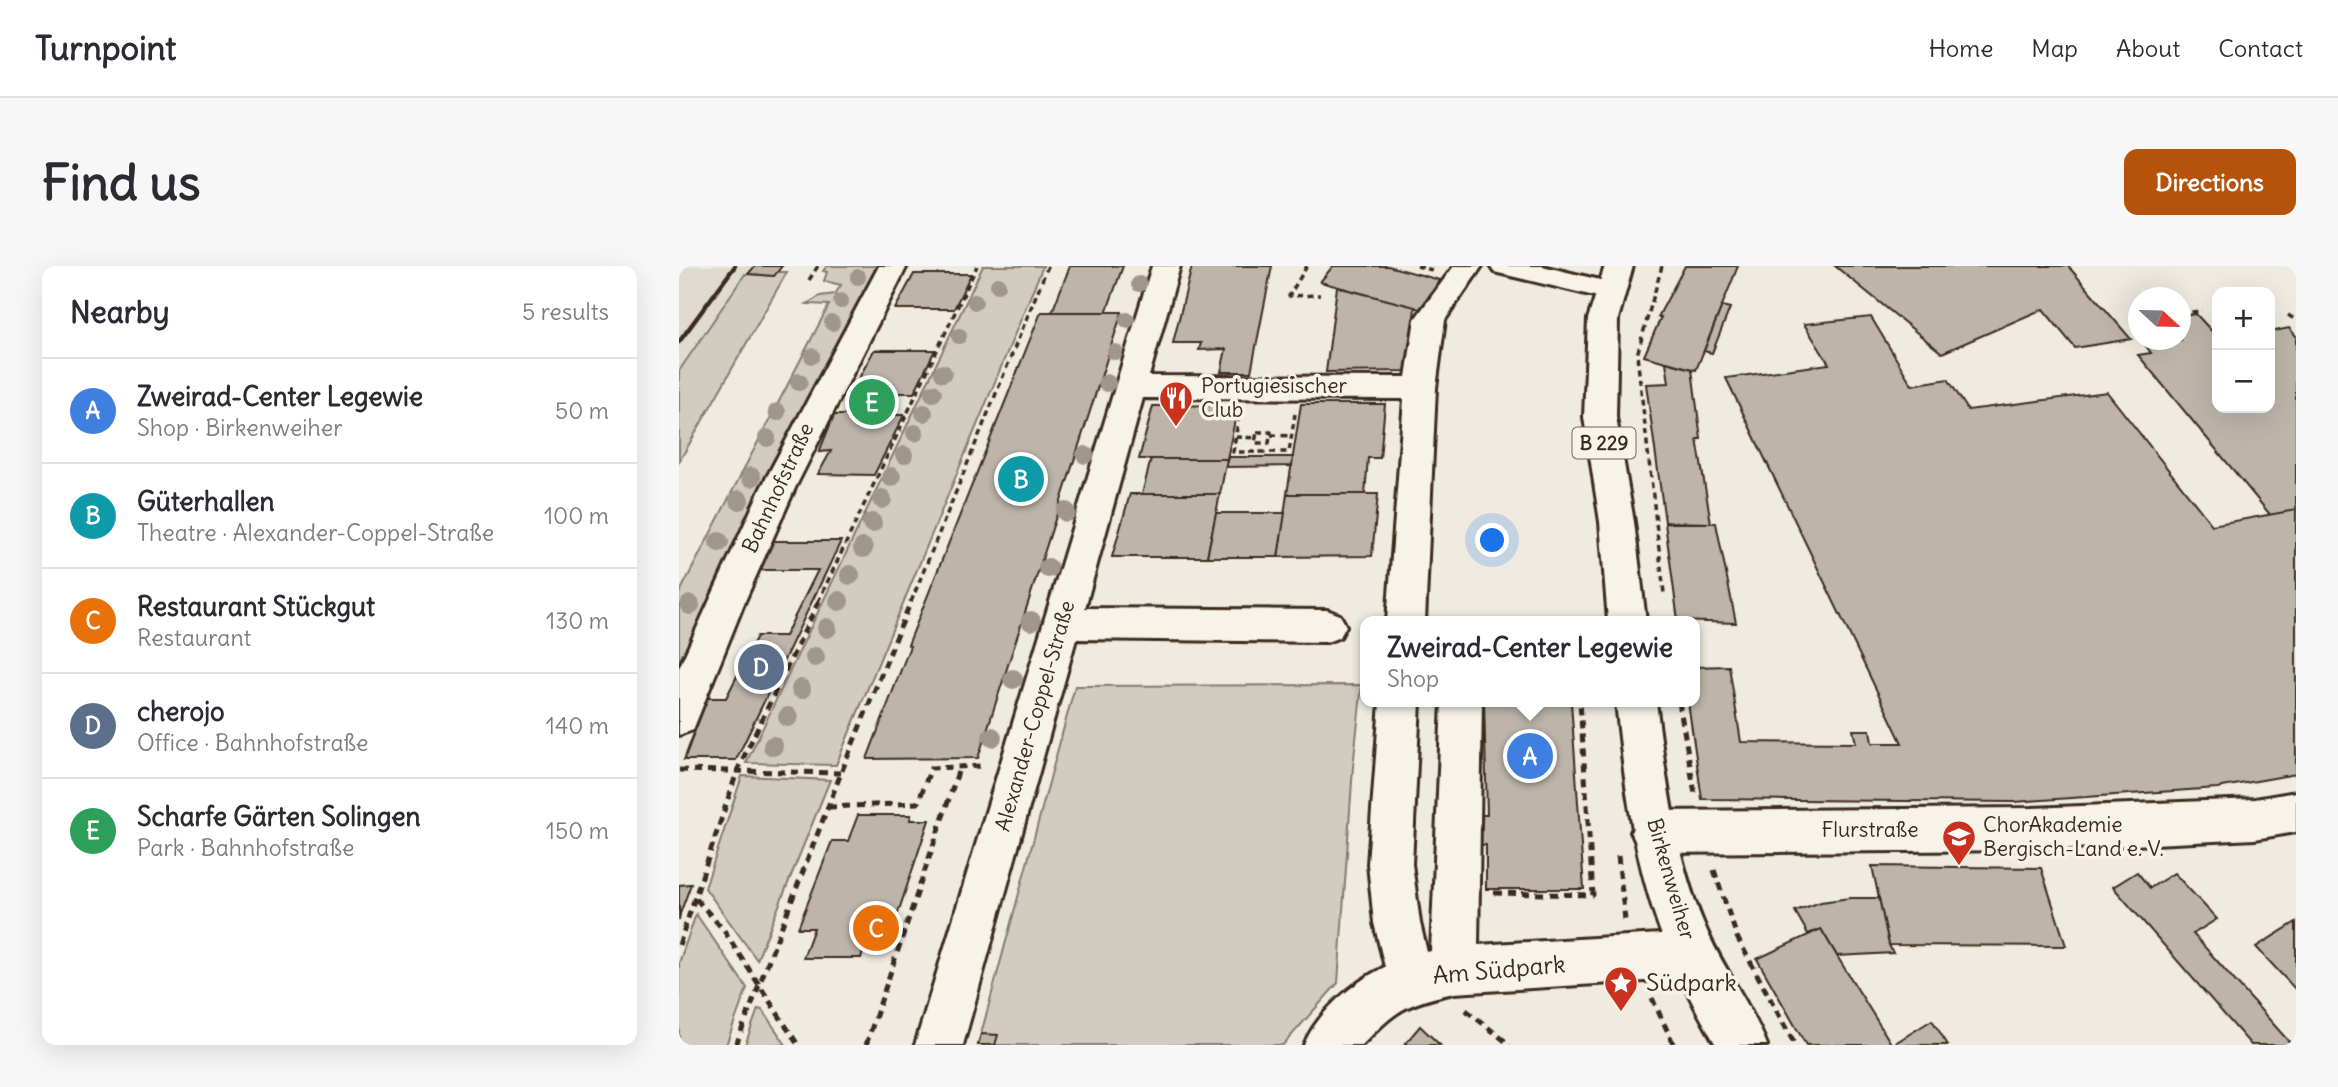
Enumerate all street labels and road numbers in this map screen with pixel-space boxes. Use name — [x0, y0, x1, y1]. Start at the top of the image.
street label: Bahnhofstraße — [736, 418, 819, 557]
road number: B 229 — [1573, 428, 1635, 458]
street label: Alexander-Coppel-Straße — [989, 597, 1080, 834]
street label: Birkenweiher — [1641, 815, 1702, 943]
street label: Flurstraße — [1821, 816, 1919, 843]
street label: Am Südpark — [1431, 948, 1566, 990]

